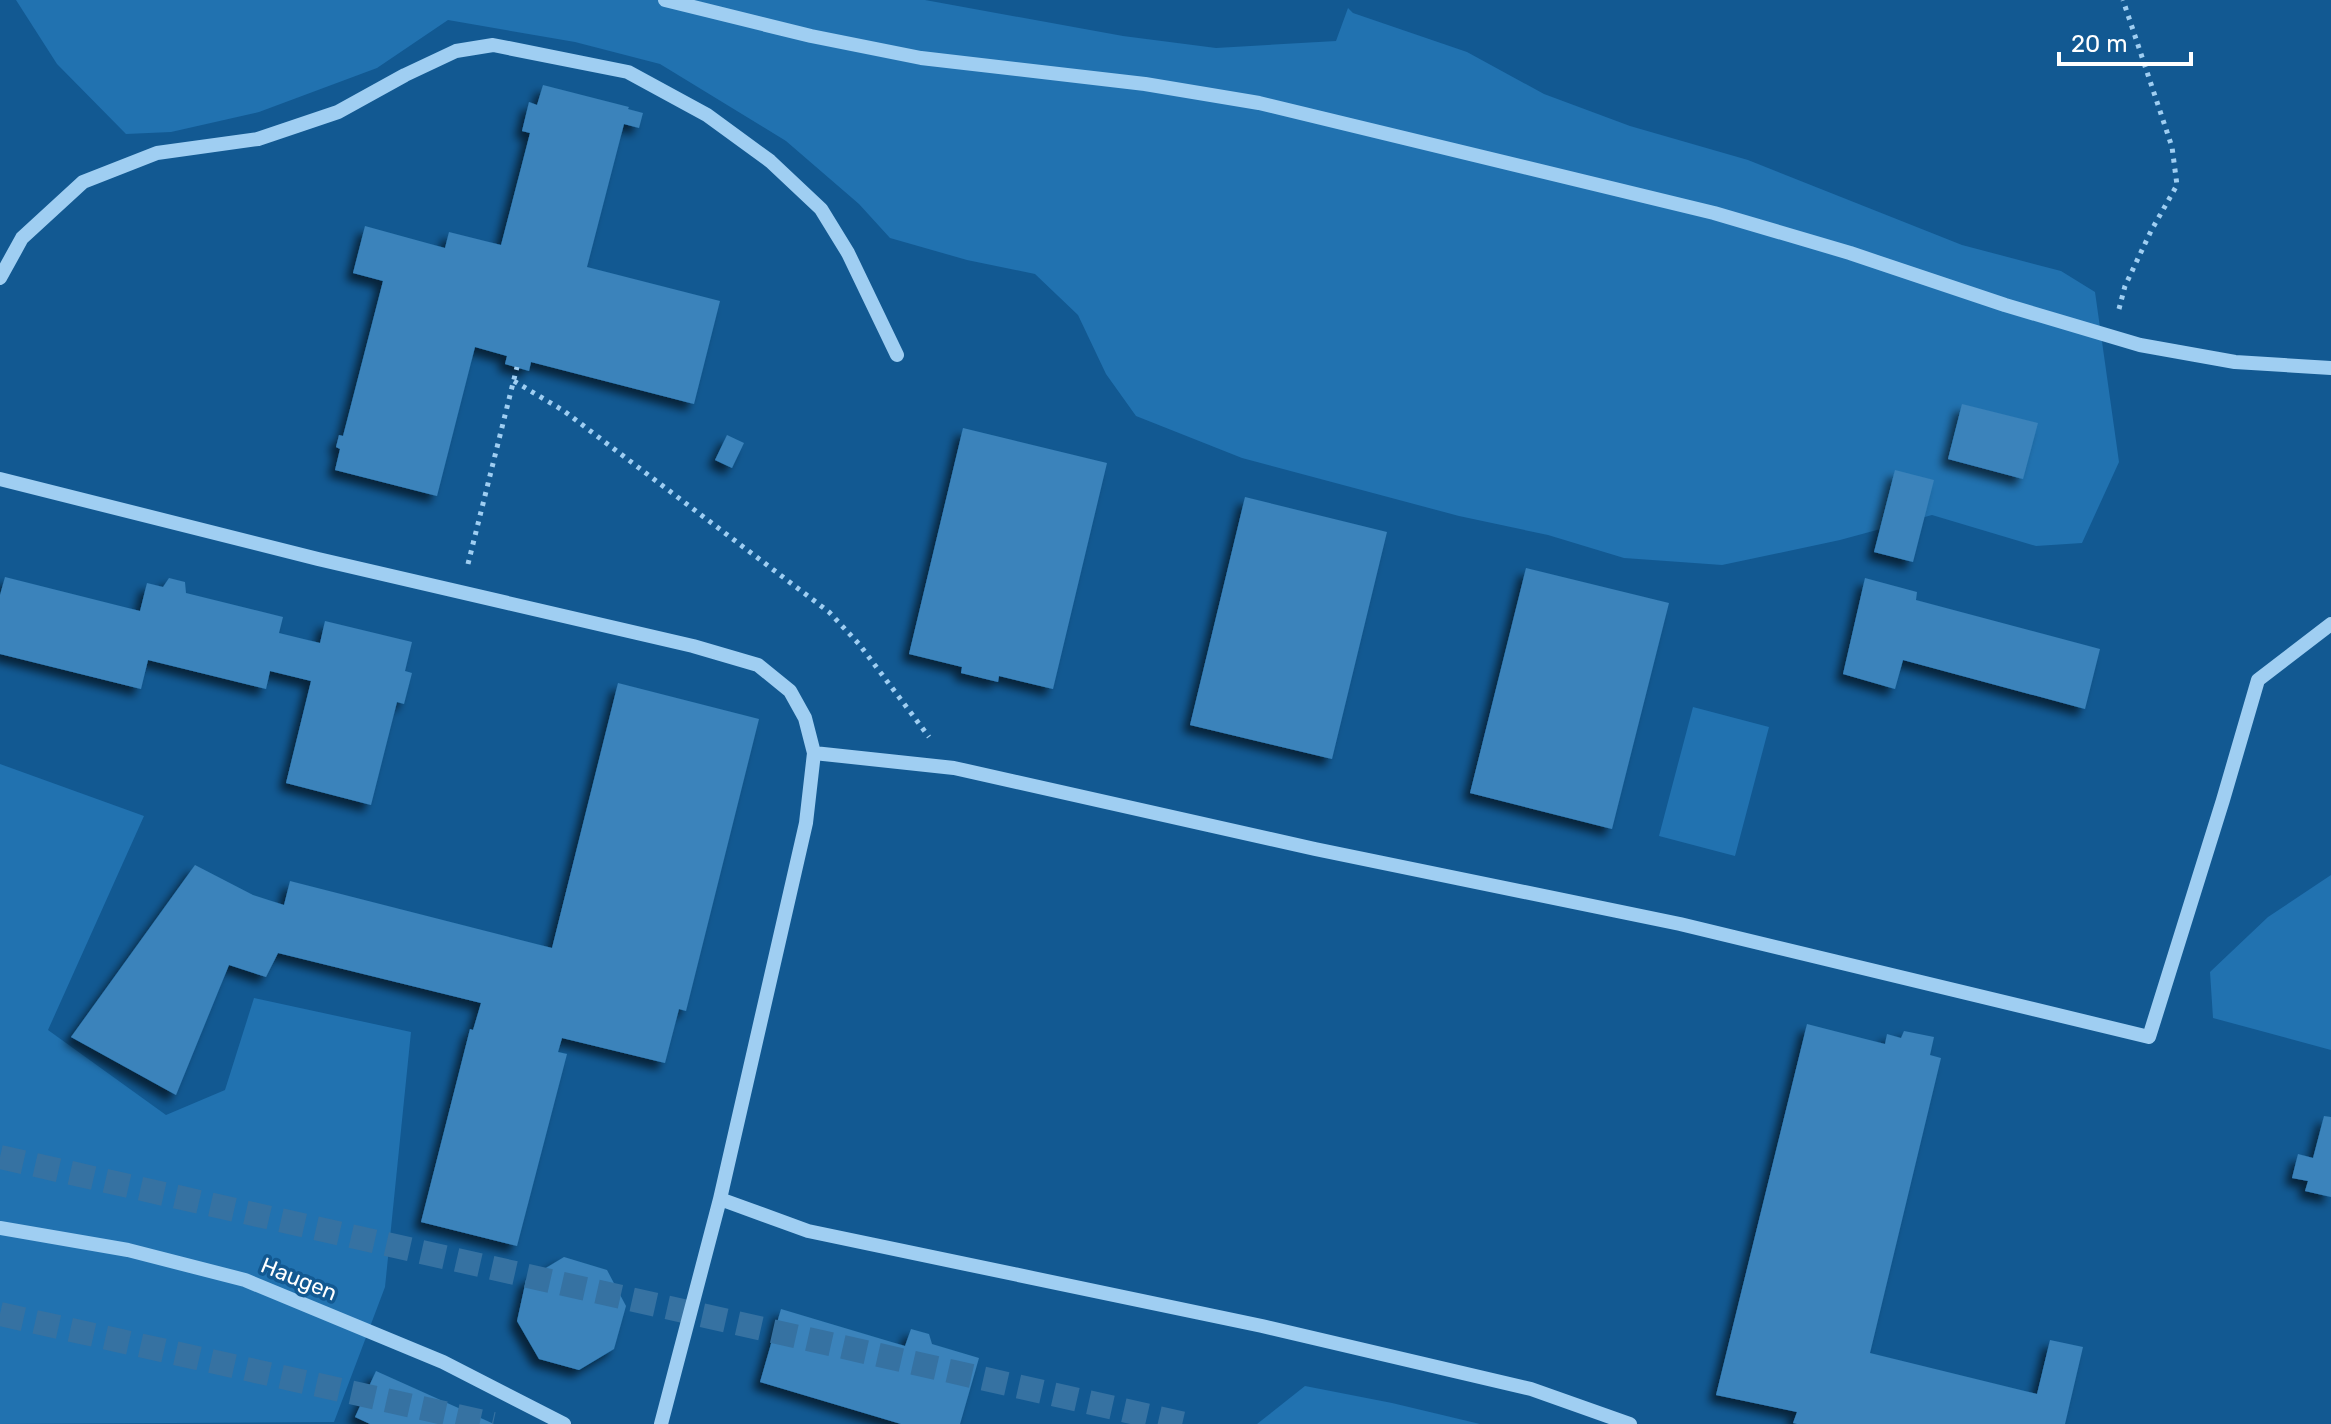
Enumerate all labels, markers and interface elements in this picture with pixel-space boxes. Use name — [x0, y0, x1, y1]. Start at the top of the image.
scale bar — [2059, 16, 2191, 66]
text: 20 m — [2071, 30, 2128, 58]
street label: Haugen — [257, 1252, 341, 1306]

